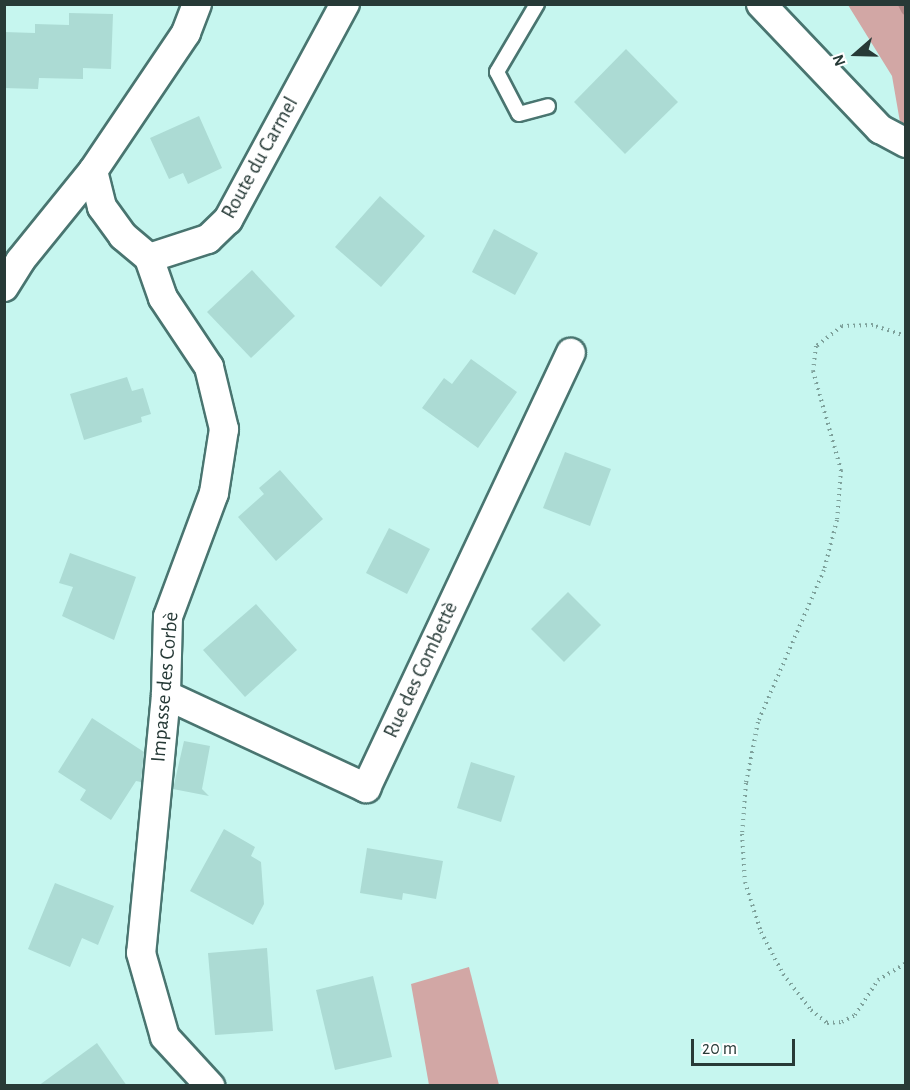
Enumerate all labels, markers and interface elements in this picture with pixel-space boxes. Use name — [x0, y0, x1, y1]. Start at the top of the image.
north arrow — [826, 24, 886, 84]
text: N — [830, 52, 849, 68]
street label: Route du Carmel — [216, 93, 304, 223]
street label: Rue des Combettè — [378, 598, 464, 742]
street label: Impasse des Corbè — [146, 611, 184, 763]
scale bar — [694, 1027, 798, 1065]
text: 20 m — [702, 1040, 737, 1058]

